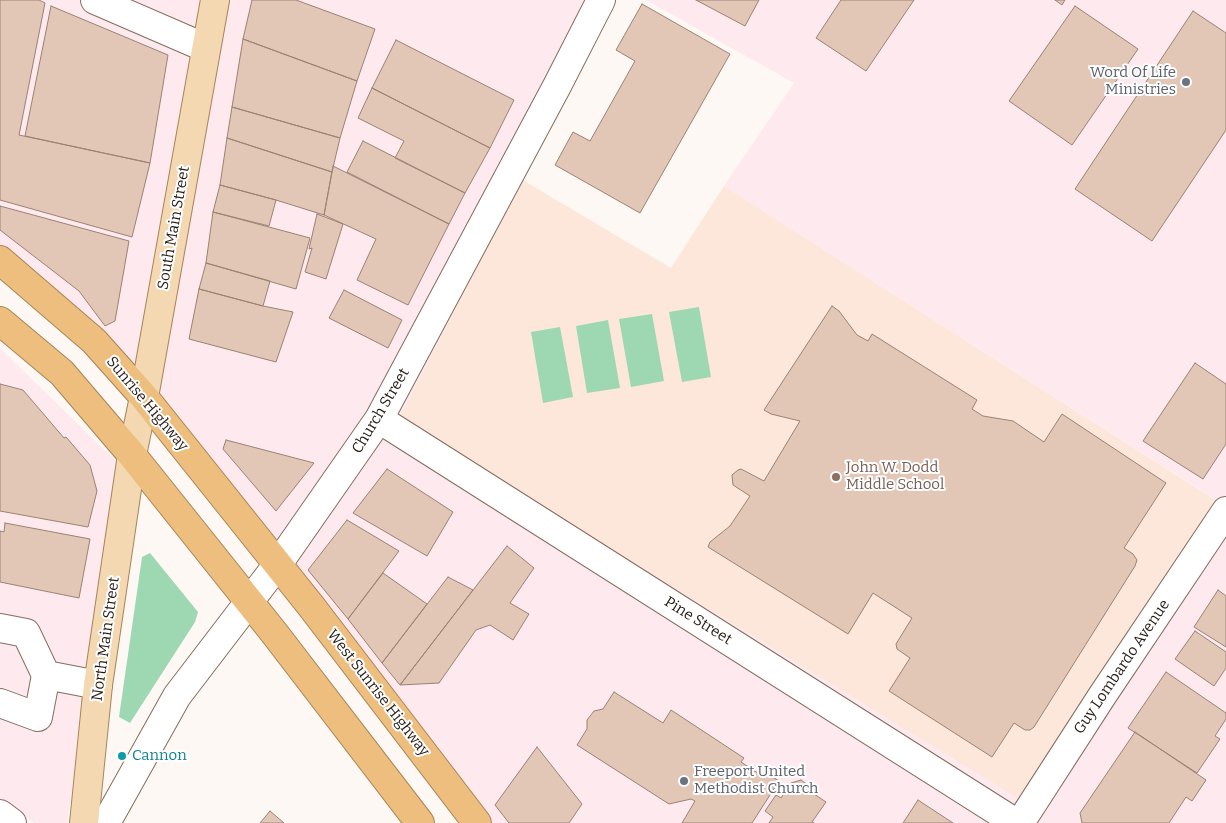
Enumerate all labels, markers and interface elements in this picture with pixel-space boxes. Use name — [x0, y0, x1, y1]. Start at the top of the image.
place label: Word Of Life Ministries — [1090, 64, 1176, 99]
marker: Word Of Life Ministries — [1180, 76, 1192, 88]
street label: South Main Street — [154, 165, 194, 291]
street label: Sunrise Highway — [102, 353, 192, 455]
street label: Church Street — [348, 365, 414, 457]
place label: John W. Dodd Middle School — [846, 459, 944, 494]
marker: John W. Dodd Middle School — [830, 471, 842, 483]
street label: North Main Street — [88, 576, 124, 702]
street label: Pine Street — [661, 593, 735, 649]
street label: Guy Lombardo Avenue — [1070, 596, 1174, 738]
street label: West Sunrise Highway — [323, 626, 433, 760]
place label: Cannon — [132, 747, 187, 765]
marker: Cannon — [116, 750, 128, 762]
place label: Freeport United Methodist Church — [694, 763, 818, 798]
marker: Freeport United Methodist Church — [678, 775, 690, 787]

